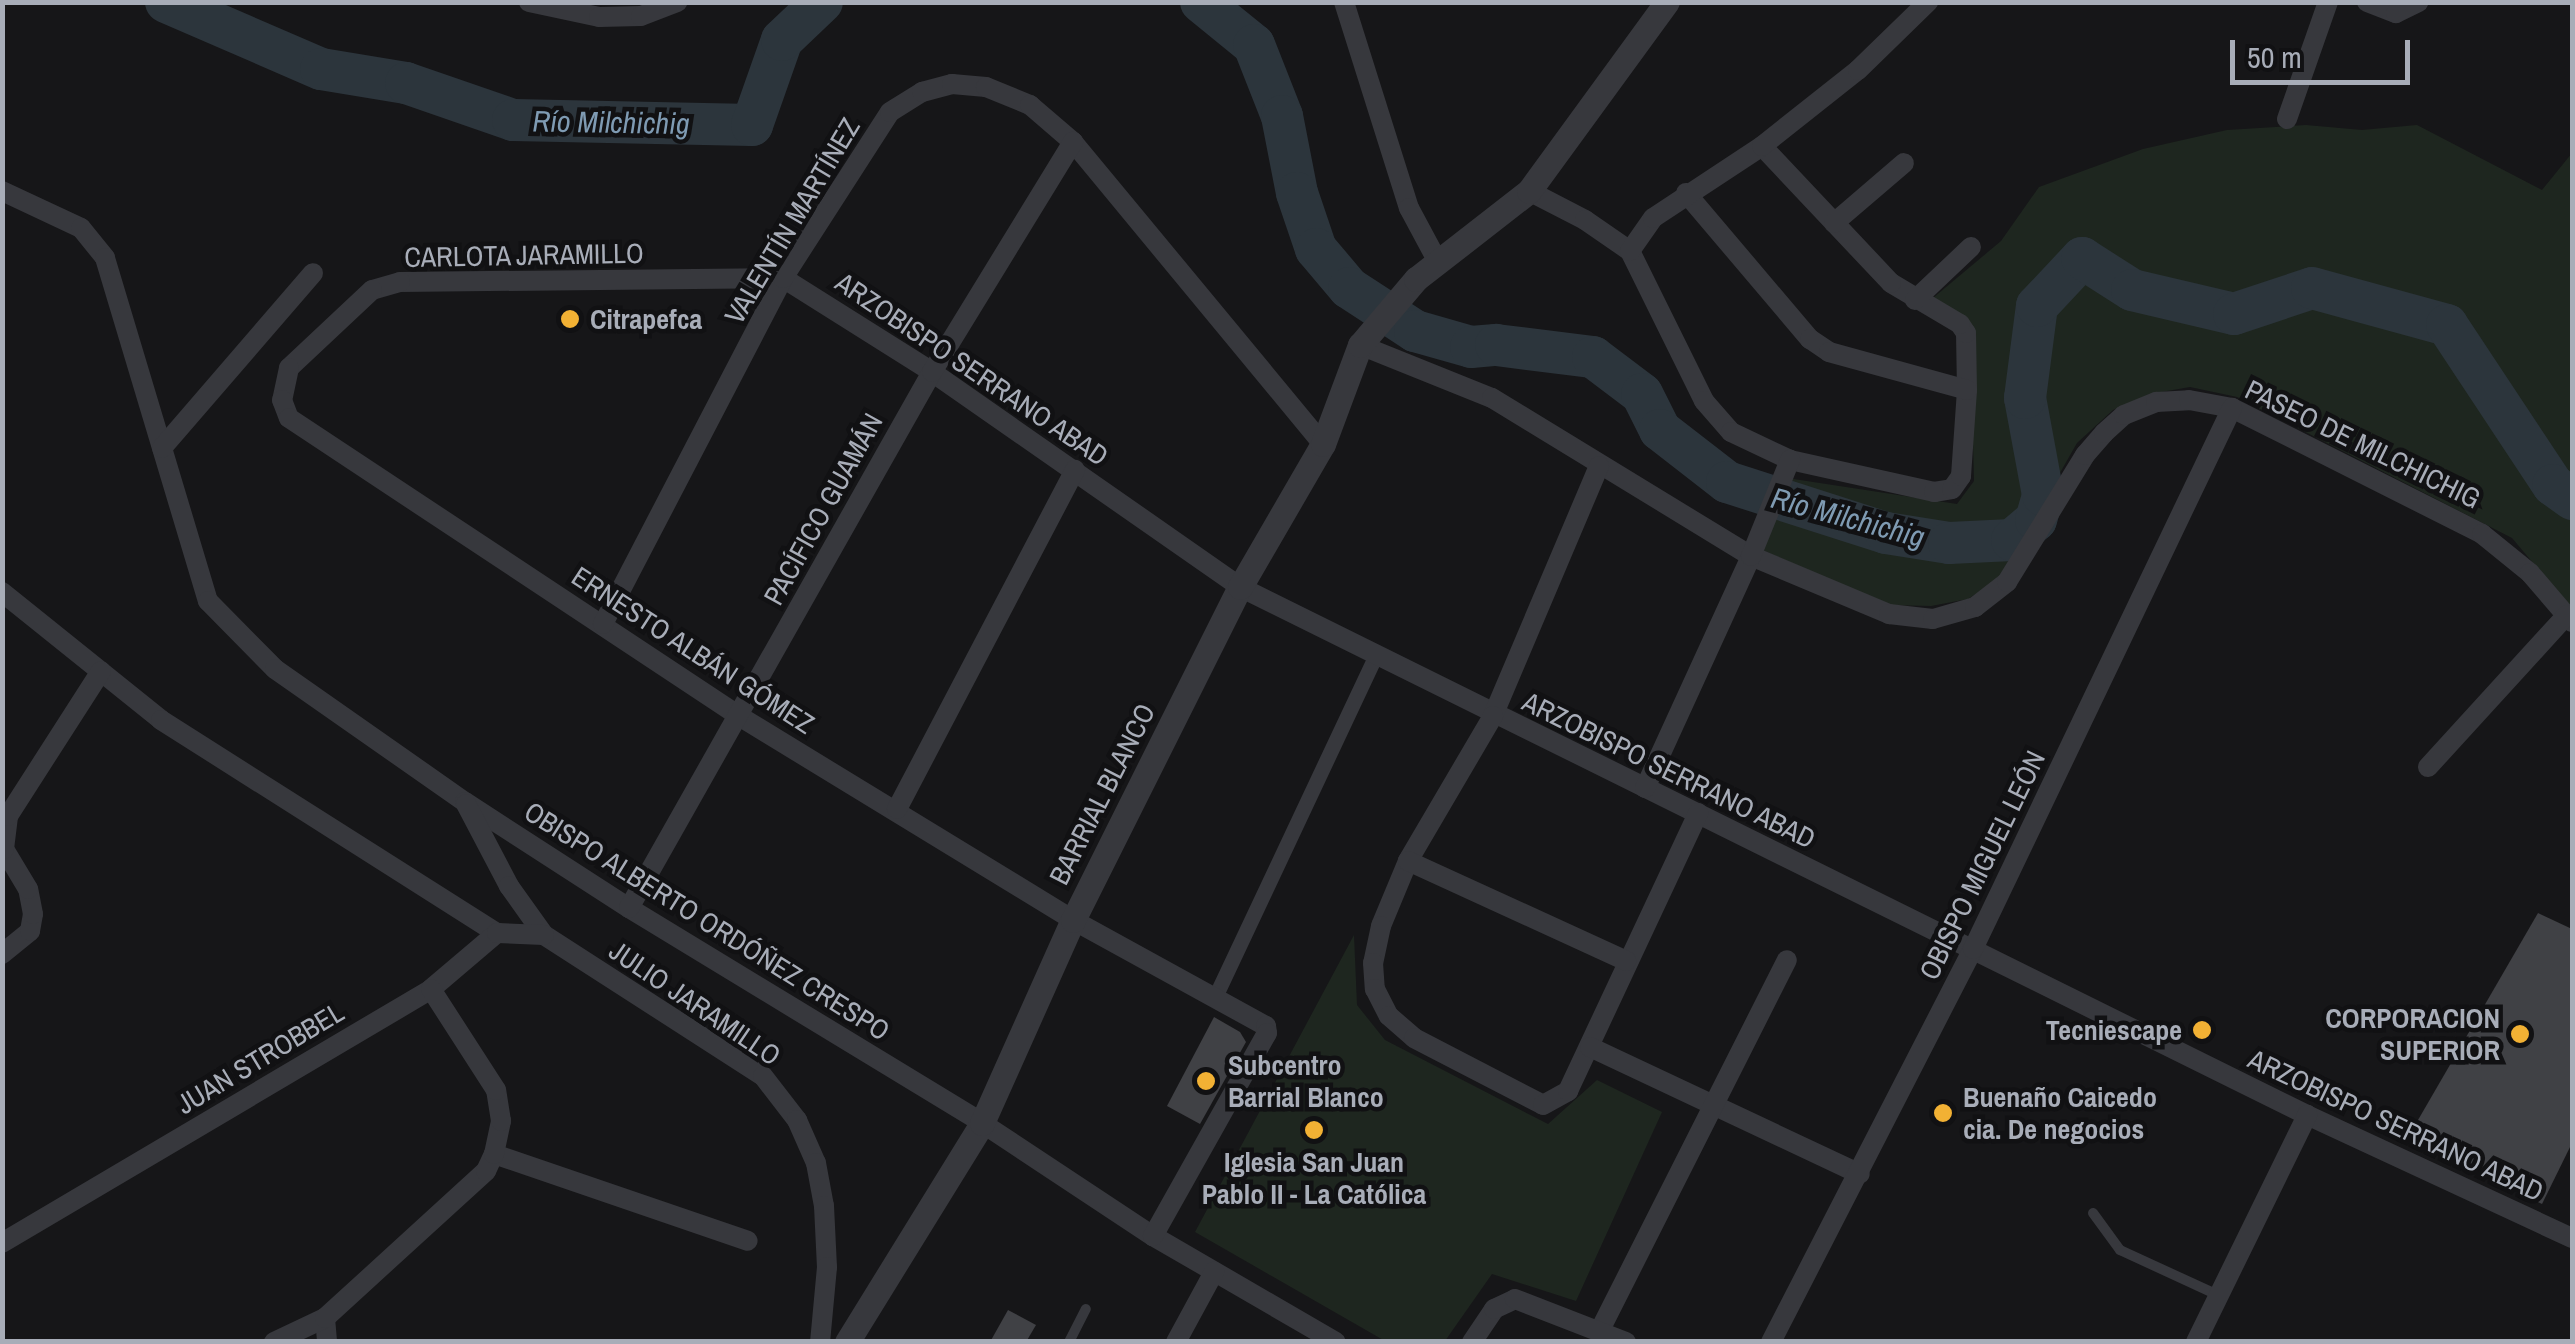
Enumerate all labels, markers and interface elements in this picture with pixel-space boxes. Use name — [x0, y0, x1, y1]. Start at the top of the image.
scale bar — [2235, 20, 2415, 82]
text: 50 m — [2247, 37, 2302, 77]
water label: Río Milchichig — [532, 103, 690, 141]
street label: VALENTÍN MARTÍNEZ — [717, 112, 867, 330]
street label: CARLOTA JARAMILLO — [403, 236, 645, 274]
street label: ARZOBISPO SERRANO ABAD — [829, 265, 1115, 473]
place label: Citrapefca — [590, 302, 702, 336]
marker: Citrapefca — [559, 308, 581, 330]
street label: PASEO DE MILCHICHIG — [2240, 372, 2486, 516]
street label: PACÍFICO GUAMÁN — [756, 407, 890, 611]
water label: Río Milchichig — [1767, 479, 1929, 555]
street label: ERNESTO ALBÁN GÓMEZ — [565, 559, 821, 741]
street label: ARZOBISPO SERRANO ABAD — [1517, 684, 1821, 856]
street label: BARRIAL BLANCO — [1042, 698, 1162, 890]
street label: OBISPO MIGUEL LEÓN — [1912, 745, 2052, 985]
street label: OBISPO ALBERTO ORDÓÑEZ CRESPO — [518, 794, 896, 1048]
street label: JULIO JARAMILLO — [603, 933, 787, 1073]
street label: JUAN STROBBEL — [170, 995, 350, 1121]
place label: CORPORACION SUPERIOR — [2325, 1001, 2500, 1067]
place label: Tecniescape — [2046, 1013, 2182, 1047]
marker: Tecniescape — [2191, 1019, 2213, 1041]
marker: CORPORACION SUPERIOR — [2509, 1023, 2531, 1045]
street label: ARZOBISPO SERRANO ABAD — [2243, 1042, 2549, 1208]
place label: Subcentro Barrial Blanco — [1228, 1048, 1384, 1114]
marker: Subcentro Barrial Blanco — [1193, 1068, 1219, 1094]
place label: Buenaño Caicedo cia. De negocios — [1963, 1080, 2157, 1146]
marker: Buenaño Caicedo cia. De negocios — [1932, 1102, 1954, 1124]
marker: Iglesia San Juan Pablo II - La Católica — [1303, 1119, 1325, 1141]
place label: Iglesia San Juan Pablo II - La Católica — [1202, 1145, 1426, 1211]

